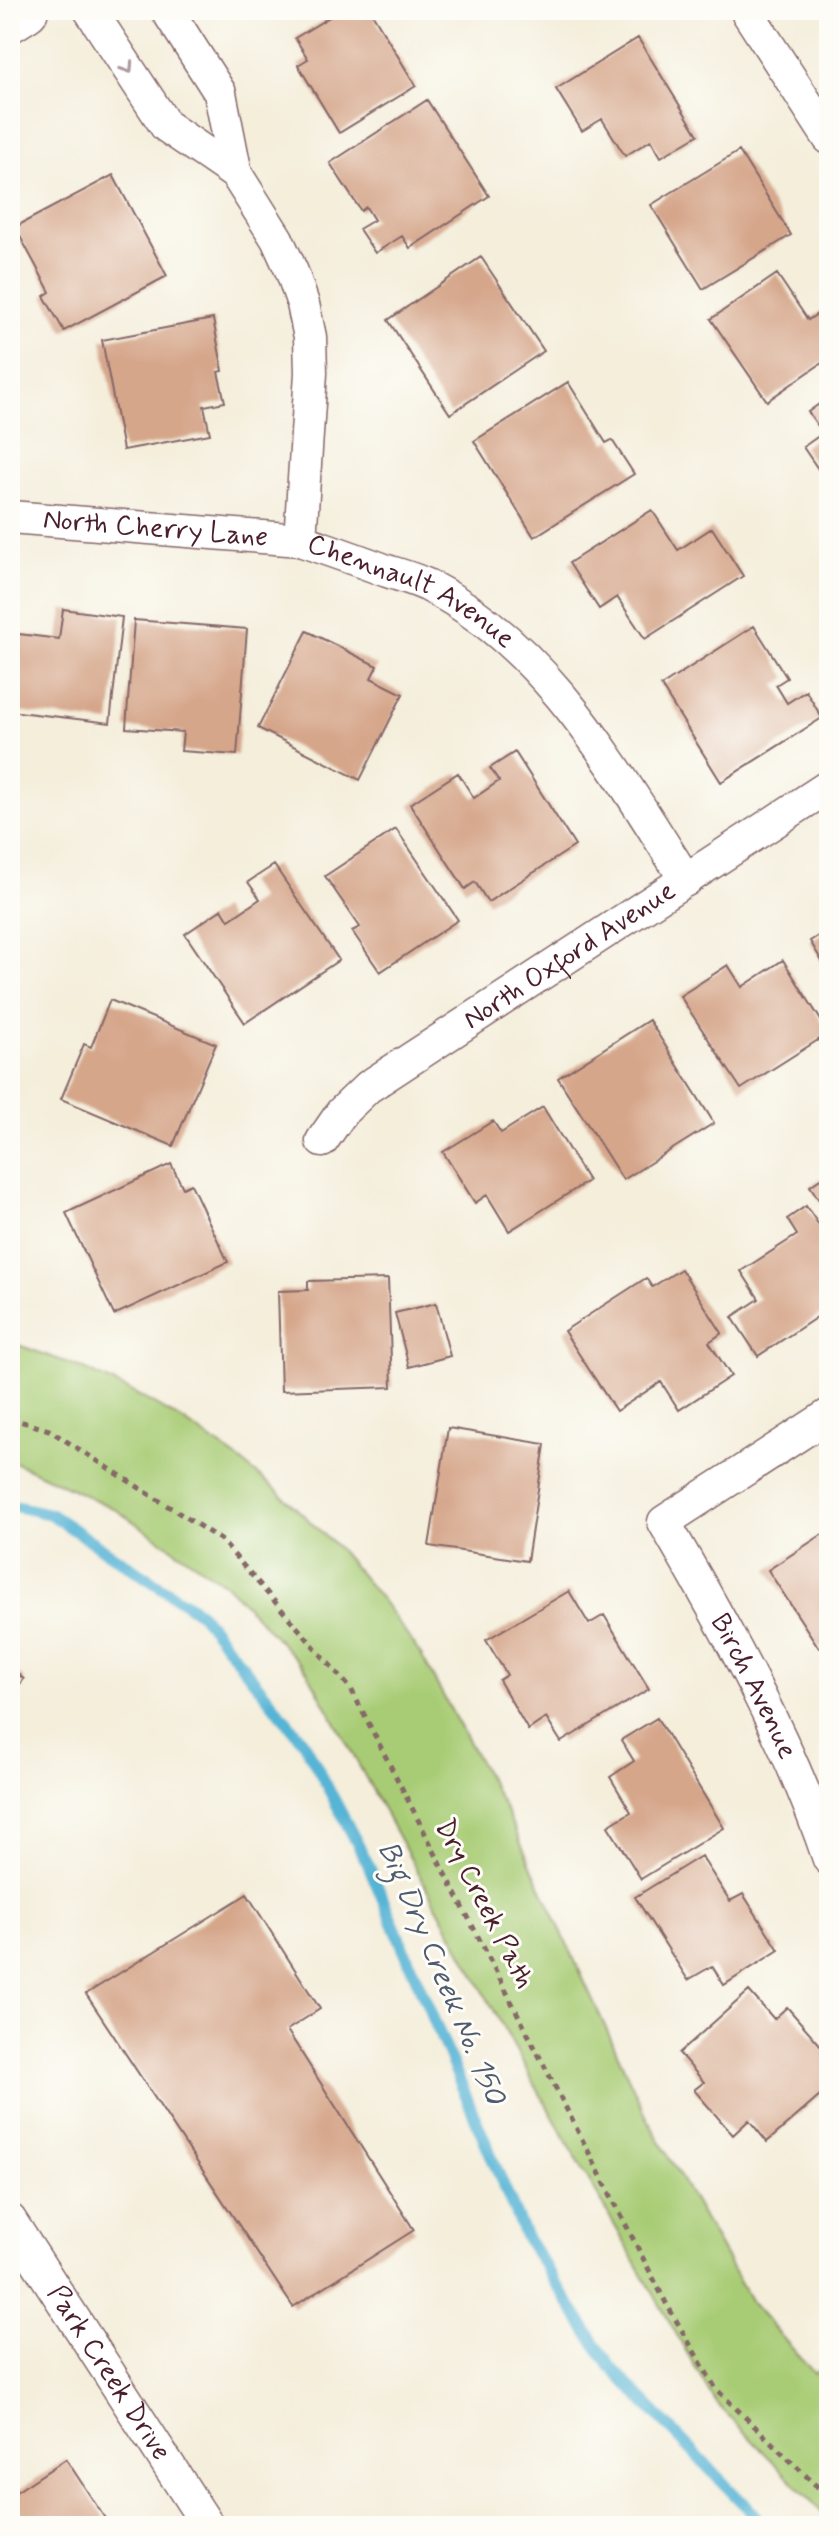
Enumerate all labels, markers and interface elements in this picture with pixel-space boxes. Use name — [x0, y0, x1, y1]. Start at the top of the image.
one-way arrow — [118, 59, 133, 74]
street label: North Cherry Lane — [42, 501, 269, 556]
street label: Chennault Avenue — [302, 525, 523, 657]
street label: North Oxford Avenue — [456, 873, 683, 1038]
street label: Birch Avenue — [701, 1607, 806, 1765]
street label: Dry Creek Path — [425, 1813, 543, 1995]
water label: Big Dry Creek No. 150 — [364, 1836, 515, 2114]
street label: Park Creek Drive — [38, 2278, 179, 2468]

